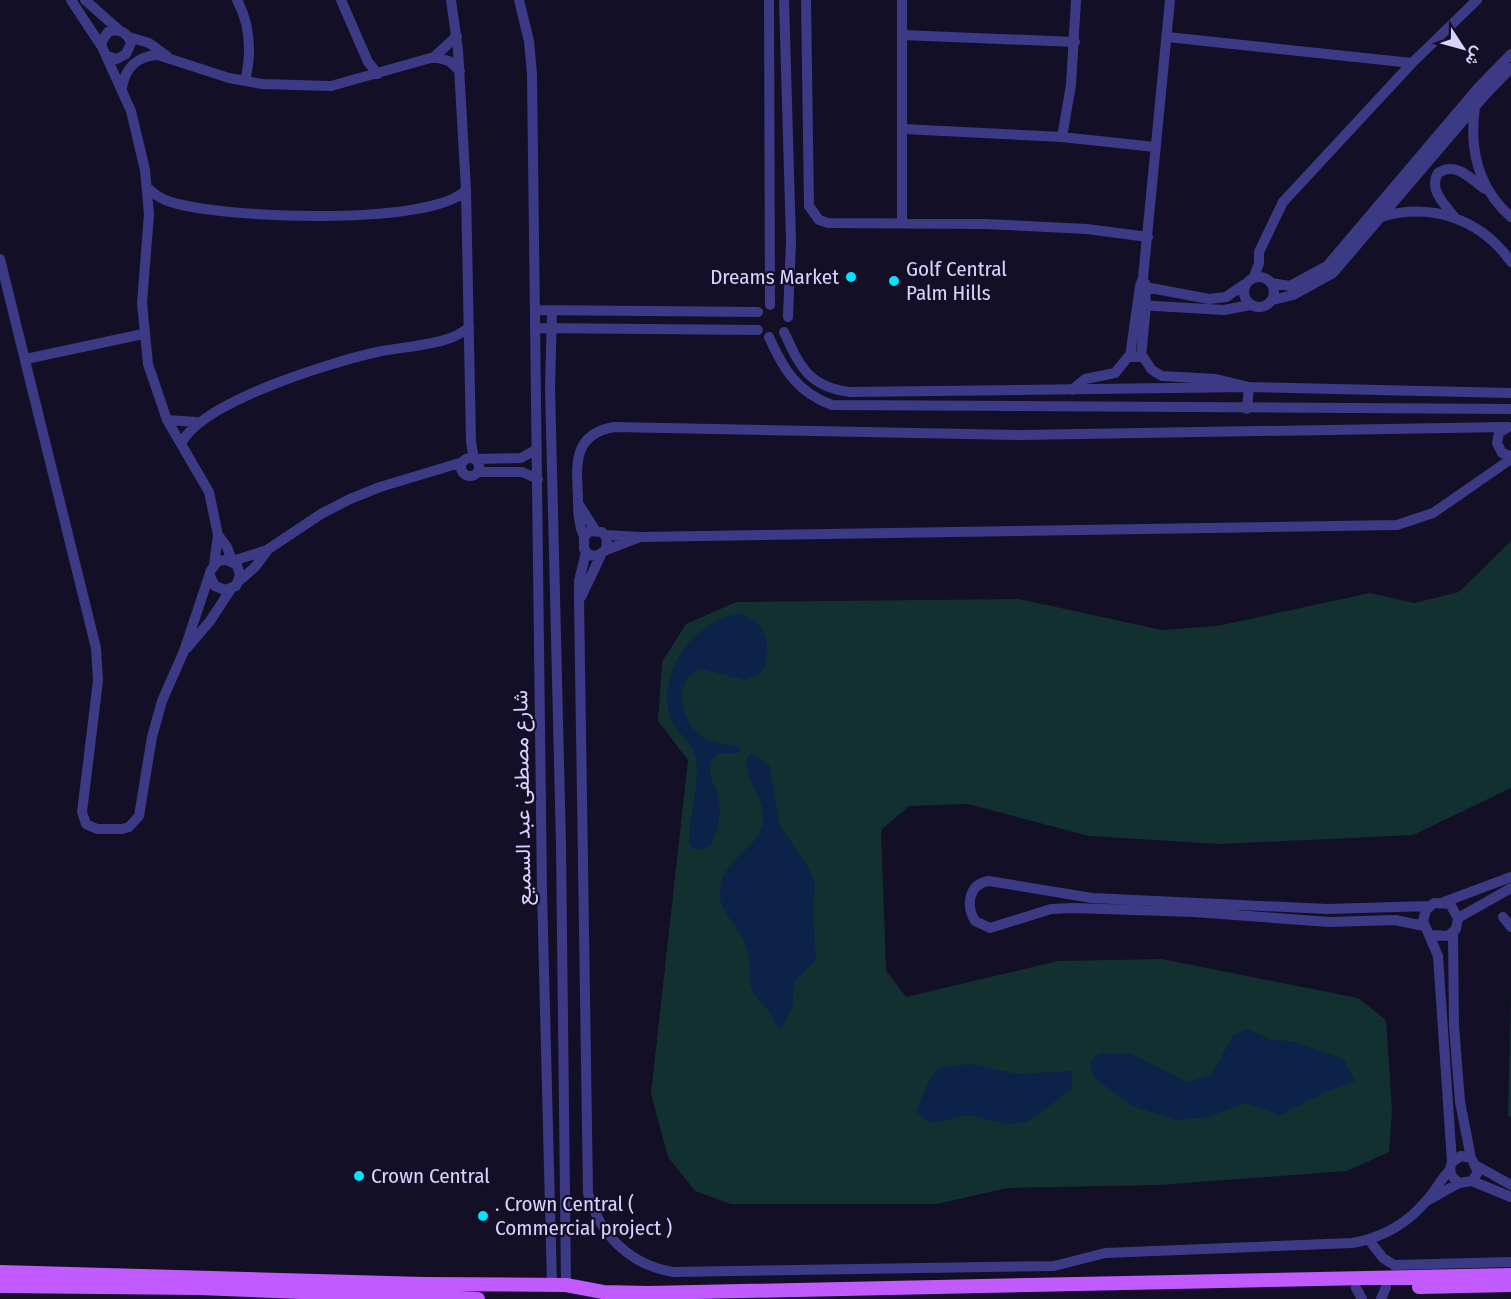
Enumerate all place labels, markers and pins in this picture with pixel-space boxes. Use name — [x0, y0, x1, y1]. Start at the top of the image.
place label: Golf Central Palm Hills — [906, 256, 1007, 306]
place label: Dreams Market — [710, 264, 839, 290]
marker: Dreams Market — [844, 270, 858, 284]
marker: Golf Central Palm Hills — [887, 274, 901, 288]
place label: Crown Central — [371, 1163, 490, 1189]
marker: Crown Central — [352, 1169, 366, 1183]
place label: . Crown Central ( Commercial project ) — [495, 1191, 672, 1241]
marker: . Crown Central ( Commercial project ) — [476, 1209, 490, 1223]

